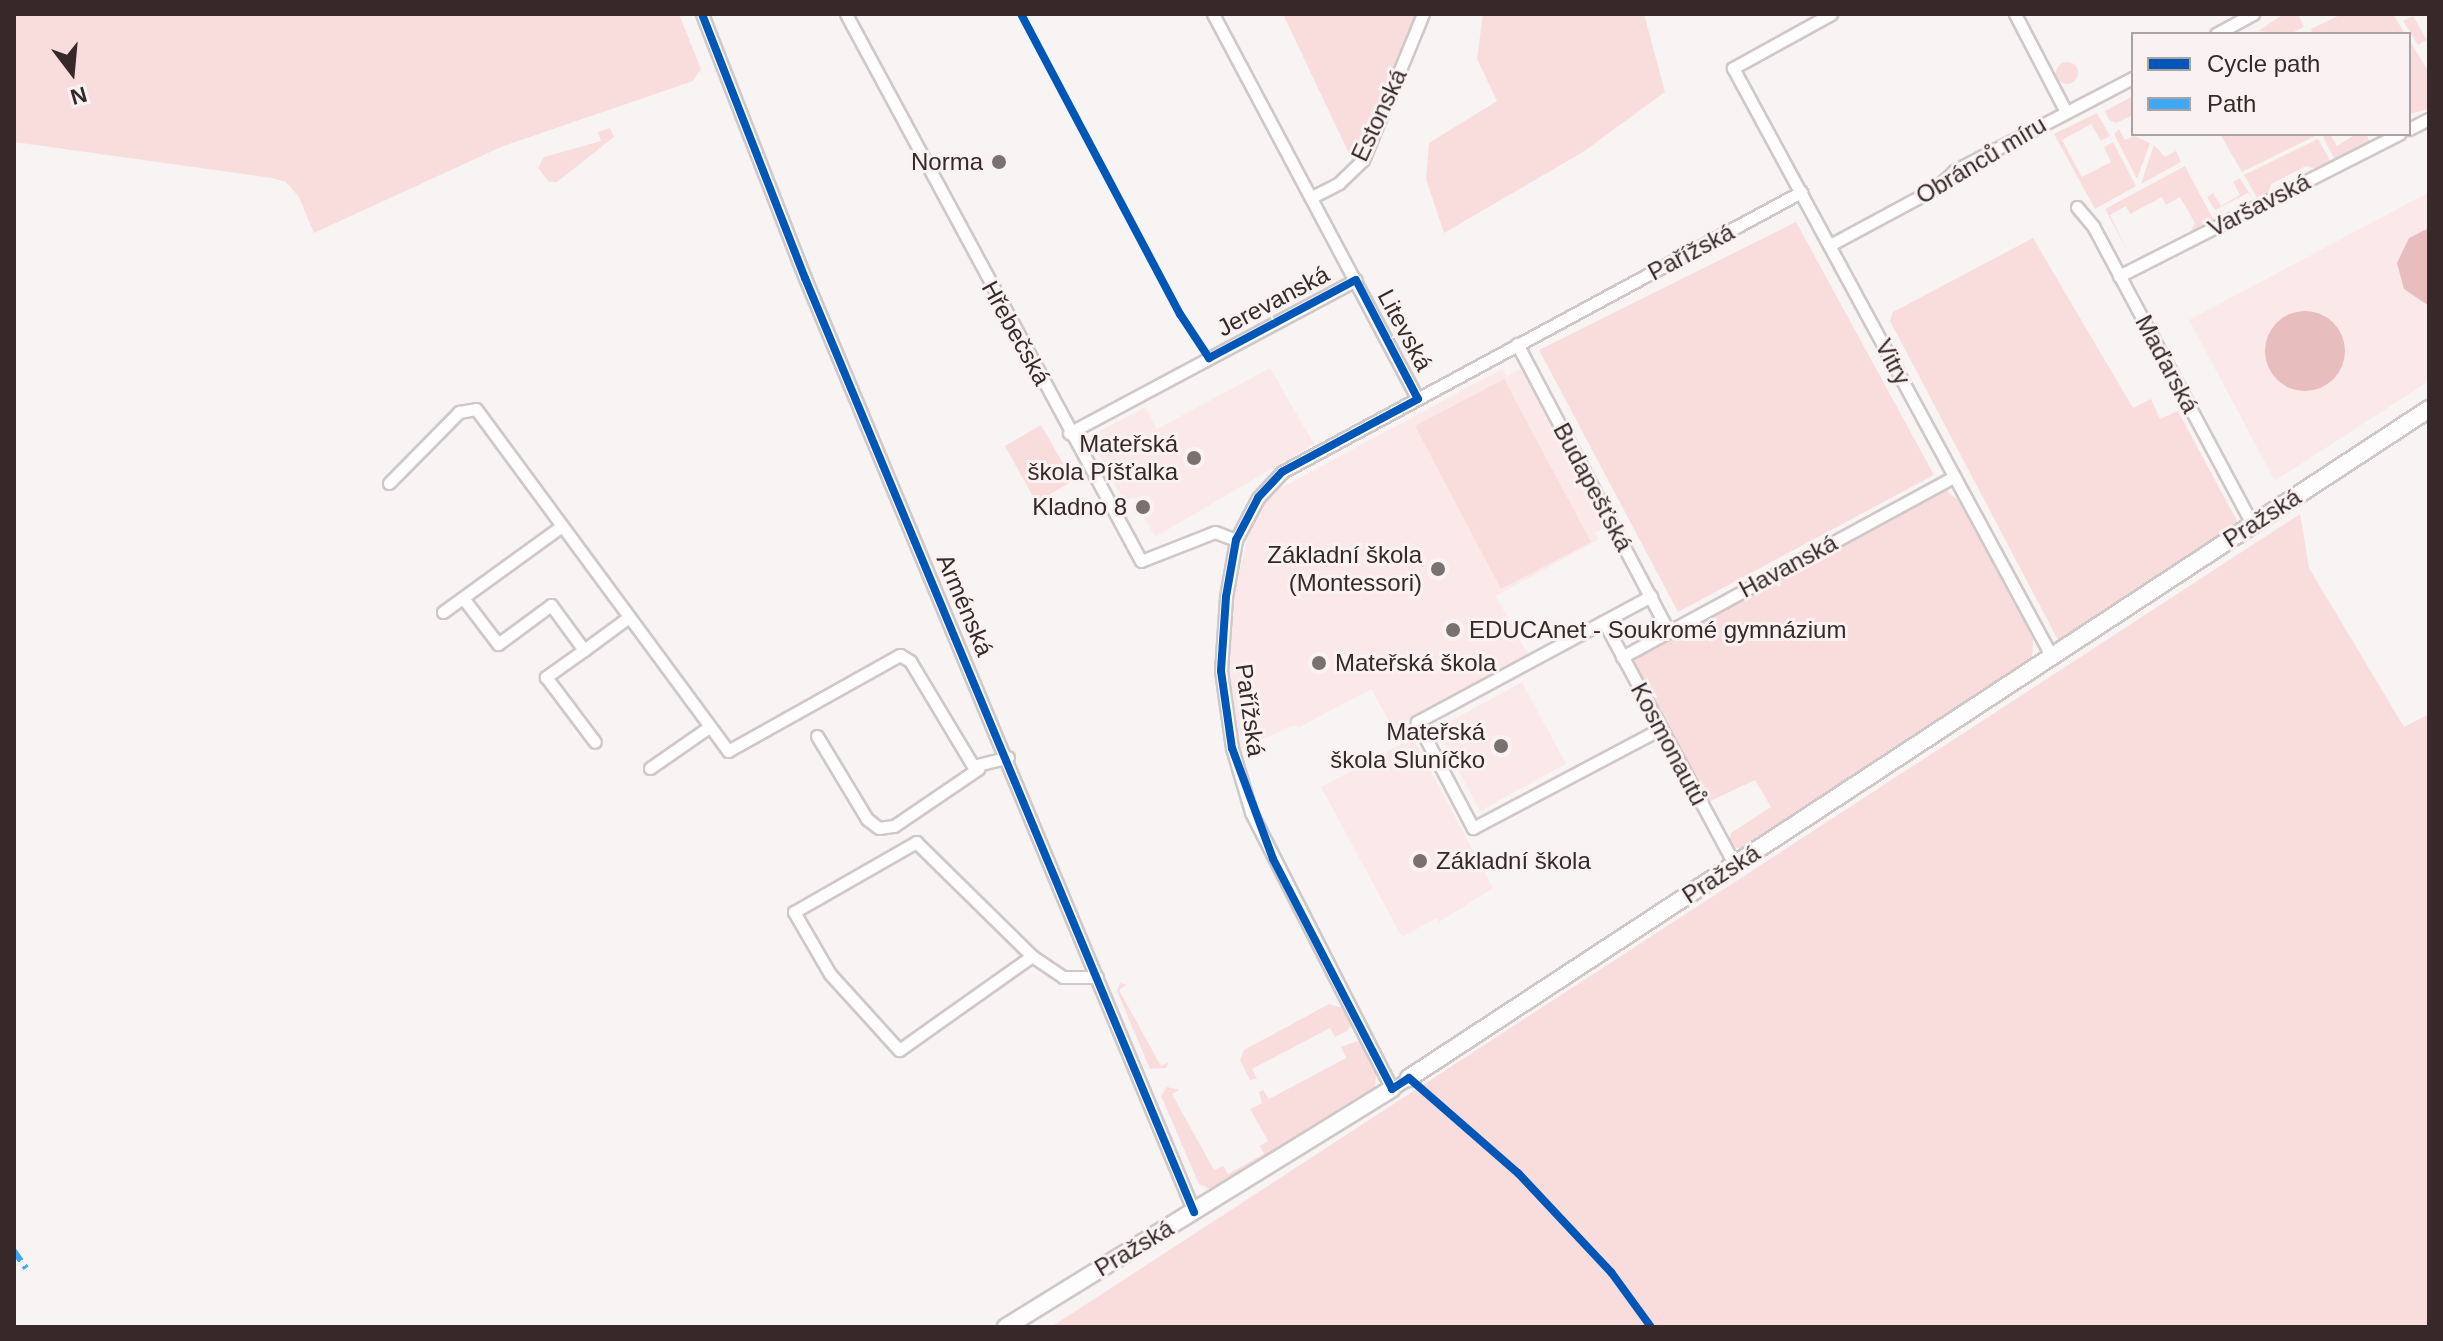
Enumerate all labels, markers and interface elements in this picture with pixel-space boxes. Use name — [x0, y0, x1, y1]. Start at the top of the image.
north arrow — [32, 32, 112, 112]
legend — [2131, 32, 2411, 136]
text: Cycle path — [2207, 50, 2320, 77]
street label: Estonská — [1345, 64, 1413, 166]
text: N — [68, 81, 90, 110]
text: Path — [2207, 90, 2256, 117]
street label: Obránců míru — [1911, 110, 2051, 210]
place label: Norma — [911, 148, 983, 176]
marker: Norma — [990, 153, 1008, 171]
street label: Varšavská — [2203, 167, 2315, 243]
street label: Pařížská — [1643, 217, 1739, 287]
street label: Jerevanská — [1212, 259, 1334, 343]
street label: Hřebečská — [976, 276, 1056, 390]
street label: Litevská — [1372, 284, 1438, 376]
street label: Maďarská — [2129, 310, 2205, 418]
street label: Vitry — [1869, 334, 1917, 390]
street label: Budapešťská — [1547, 418, 1639, 556]
place label: Mateřská škola Píšťalka — [1028, 430, 1178, 486]
marker: Mateřská škola Píšťalka — [1185, 449, 1203, 467]
street label: Pražská — [2218, 482, 2306, 554]
place label: Kladno 8 — [1032, 493, 1127, 521]
marker: Kladno 8 — [1134, 498, 1152, 516]
street label: Havanská — [1734, 528, 1842, 604]
place label: Základní škola (Montessori) — [1267, 541, 1422, 597]
street label: Arménská — [931, 550, 999, 660]
marker: Základní škola (Montessori) — [1429, 560, 1447, 578]
place label: EDUCAnet - Soukromé gymnázium — [1469, 616, 1846, 644]
marker: EDUCAnet - Soukromé gymnázium — [1444, 621, 1462, 639]
place label: Mateřská škola — [1335, 649, 1496, 677]
marker: Mateřská škola — [1310, 654, 1328, 672]
street label: Pařížská — [1229, 662, 1271, 758]
street label: Kosmonautů — [1625, 678, 1713, 810]
place label: Mateřská škola Sluníčko — [1330, 718, 1485, 774]
marker: Mateřská škola Sluníčko — [1492, 737, 1510, 755]
street label: Pražská — [1677, 838, 1765, 910]
place label: Základní škola — [1436, 847, 1591, 875]
marker: Základní škola — [1411, 852, 1429, 870]
street label: Pražská — [1089, 1213, 1179, 1283]

